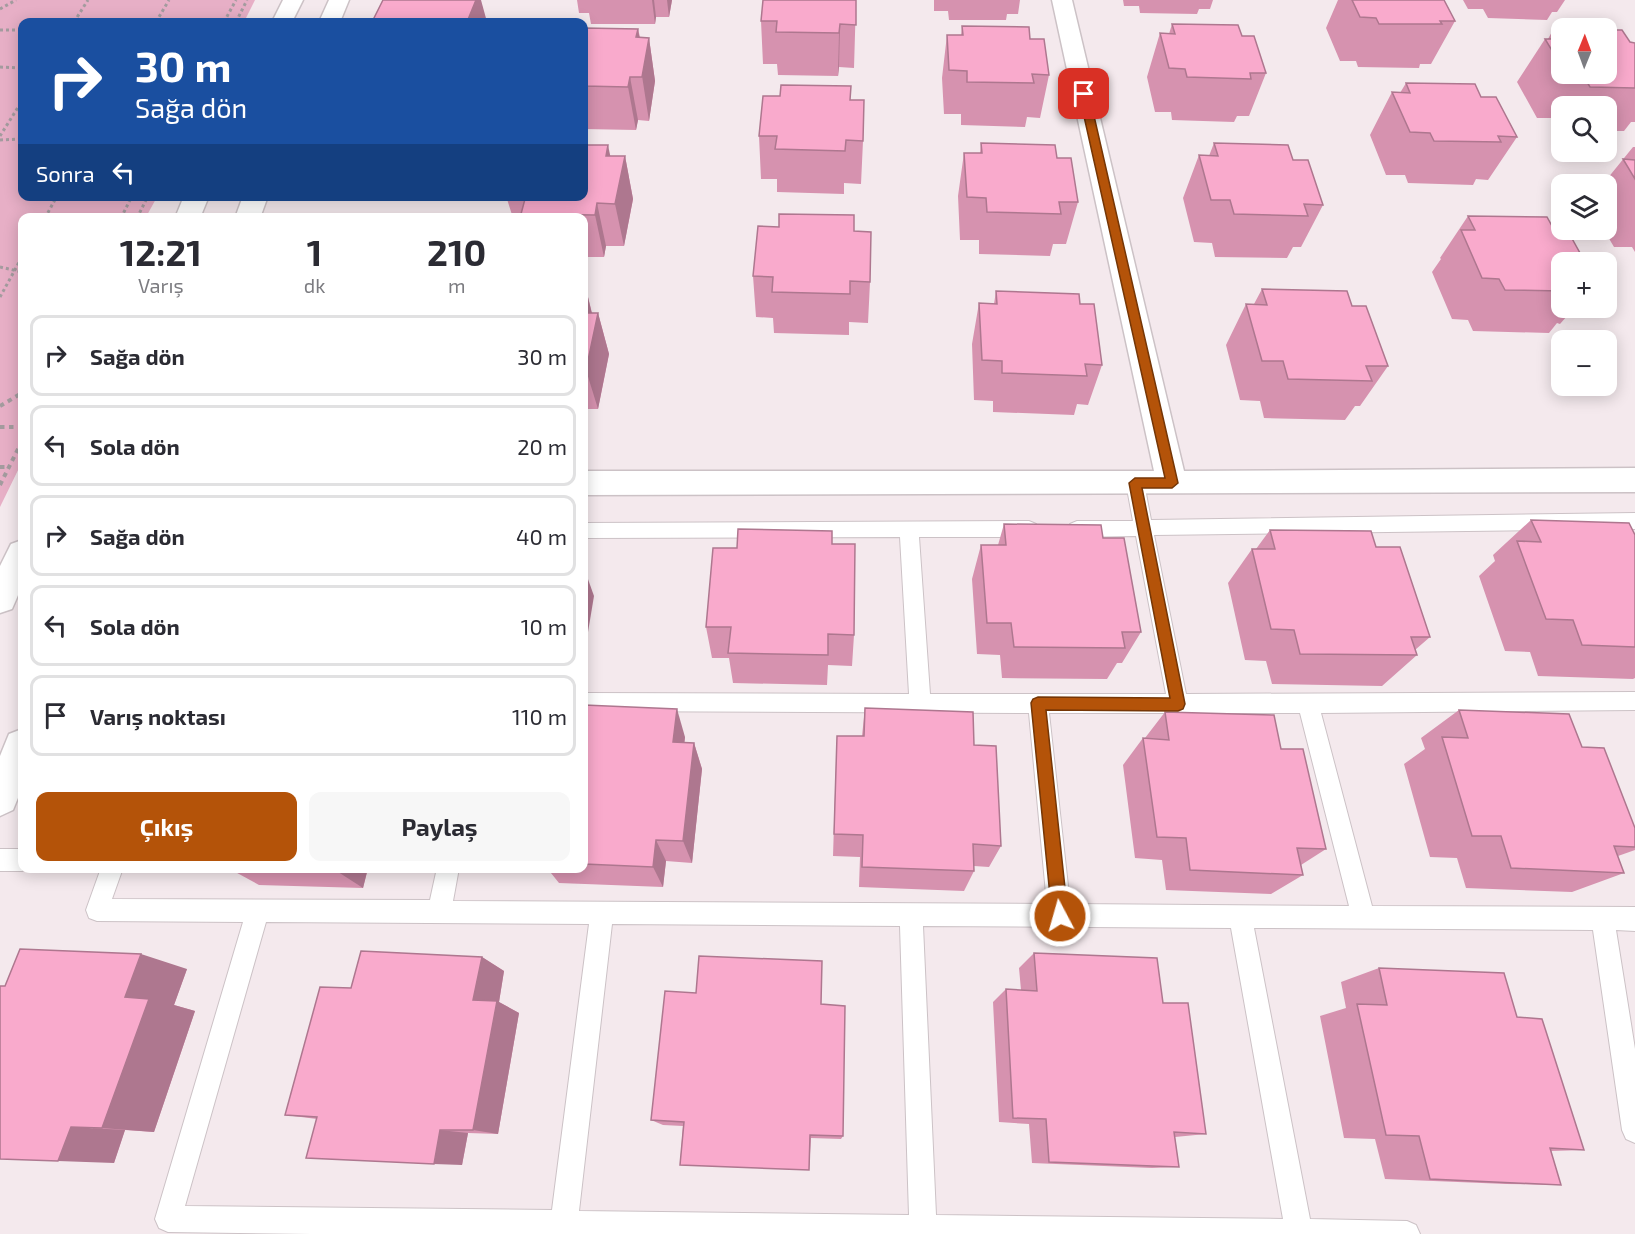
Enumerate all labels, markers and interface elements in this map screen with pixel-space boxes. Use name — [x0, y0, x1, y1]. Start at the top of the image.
north arrow — [1551, 18, 1617, 84]
map controls — [1551, 18, 1617, 396]
text: 30 m — [135, 40, 231, 90]
icon: right — [36, 42, 114, 120]
pin — [1058, 68, 1109, 119]
icon: arrive — [1067, 77, 1100, 110]
text: Sağa dön — [135, 91, 247, 123]
button: search — [1551, 96, 1617, 162]
icon: left — [107, 156, 140, 189]
text: Sonra — [36, 160, 95, 186]
button: layers — [1551, 174, 1617, 240]
text: 12:21 — [120, 230, 202, 273]
text: 1 — [307, 230, 322, 273]
text: 210 — [427, 230, 486, 273]
button: + — [1551, 252, 1617, 318]
text: Varış — [138, 273, 184, 297]
text: dk — [304, 273, 325, 297]
text: m — [448, 273, 465, 297]
button: − — [1551, 330, 1617, 396]
icon: right — [39, 339, 72, 372]
text: Sağa dön — [90, 343, 185, 369]
text: 30 m — [517, 343, 567, 369]
icon: left — [39, 429, 72, 462]
text: Sola dön — [90, 433, 180, 459]
text: 20 m — [517, 433, 567, 459]
icon: right — [39, 519, 72, 552]
text: Sağa dön — [90, 523, 185, 549]
text: 40 m — [516, 523, 567, 549]
icon: left — [39, 609, 72, 642]
text: Sola dön — [90, 613, 180, 639]
text: 10 m — [521, 613, 567, 639]
icon: arrive — [39, 699, 72, 732]
text: Varış noktası — [90, 703, 226, 729]
text: 110 m — [512, 703, 567, 729]
button: Çıkış — [36, 792, 297, 861]
button: Paylaş — [309, 792, 570, 861]
position arrow — [1028, 884, 1092, 948]

